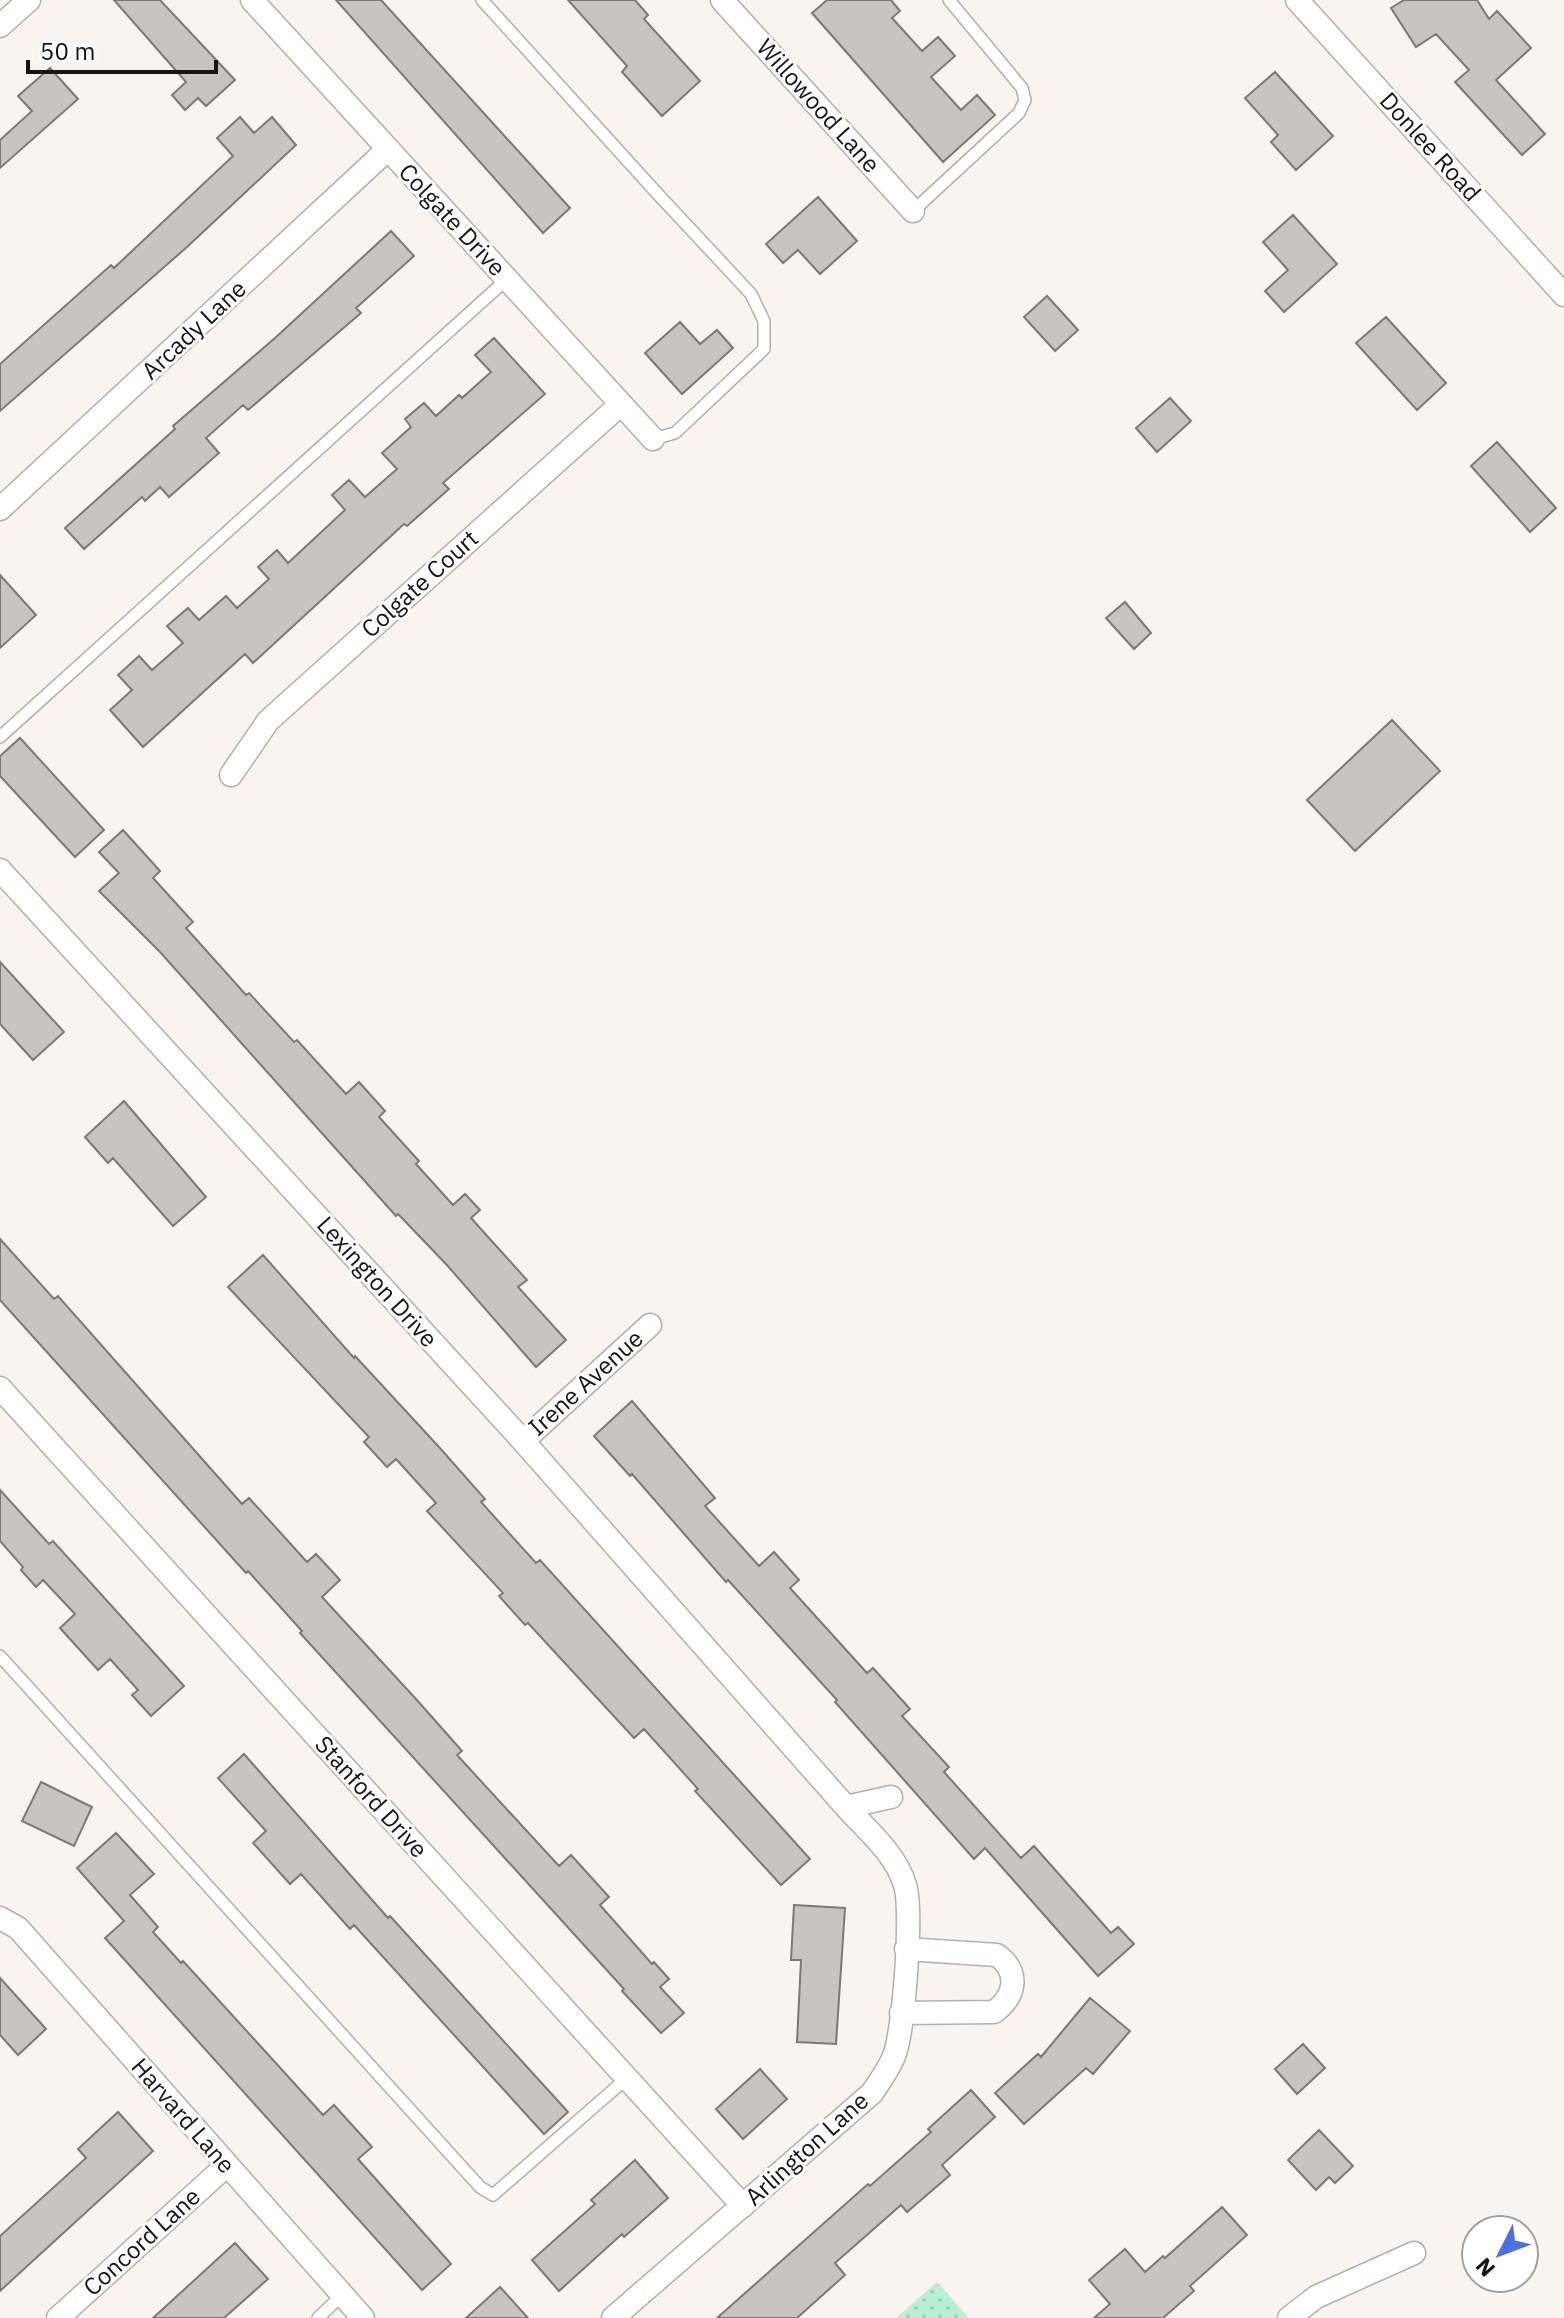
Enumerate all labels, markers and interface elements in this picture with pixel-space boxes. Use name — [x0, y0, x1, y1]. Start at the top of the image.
scale bar — [28, 24, 216, 74]
street label: Willowood Lane — [750, 31, 888, 179]
text: 50 m — [40, 35, 95, 67]
street label: Donlee Road — [1373, 85, 1488, 208]
street label: Colgate Drive — [392, 156, 513, 283]
street label: Arcady Lane — [134, 273, 253, 386]
street label: Colgate Court — [354, 522, 485, 644]
street label: Lexington Drive — [310, 1209, 445, 1354]
street label: Irene Avenue — [521, 1322, 650, 1442]
street label: Stanford Drive — [308, 1728, 435, 1864]
street label: Harvard Lane — [125, 2051, 243, 2180]
street label: Arlington Lane — [738, 2084, 875, 2212]
street label: Concord Lane — [76, 2180, 207, 2302]
north arrow — [1460, 2214, 1540, 2294]
text: N — [1469, 2252, 1501, 2283]

